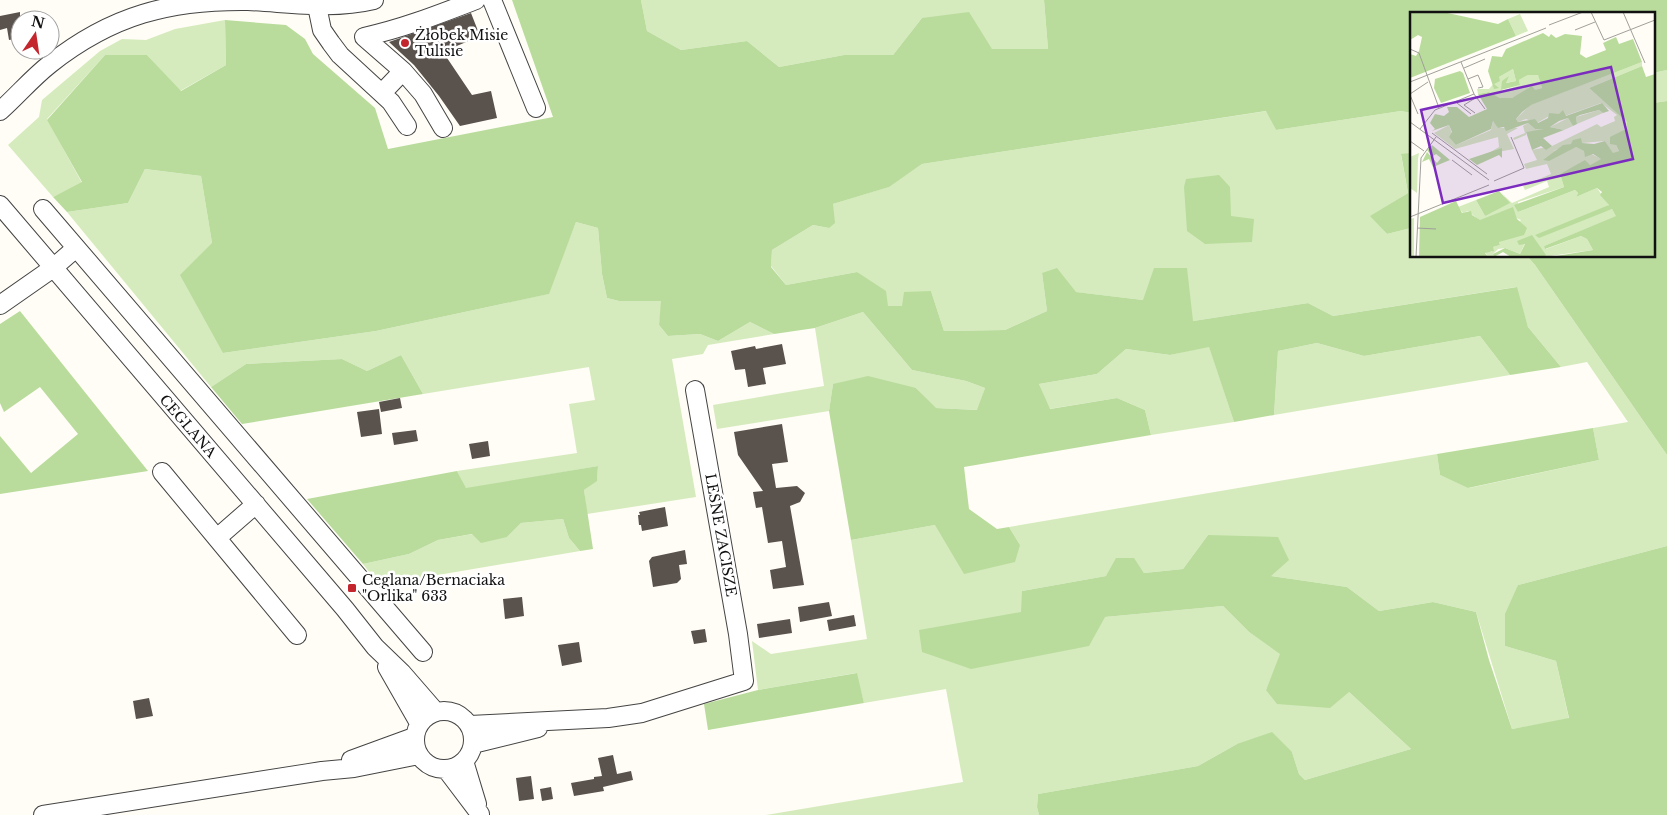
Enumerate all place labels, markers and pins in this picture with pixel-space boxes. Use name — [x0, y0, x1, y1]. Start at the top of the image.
place label: Żłobek Misie Tulisie — [415, 26, 508, 60]
marker: Żłobek Misie Tulisie — [399, 37, 411, 49]
place label: Ceglana/Bernaciaka "Orlika" 633 — [362, 571, 505, 605]
marker: Ceglana/Bernaciaka "Orlika" 633 — [346, 582, 358, 594]

